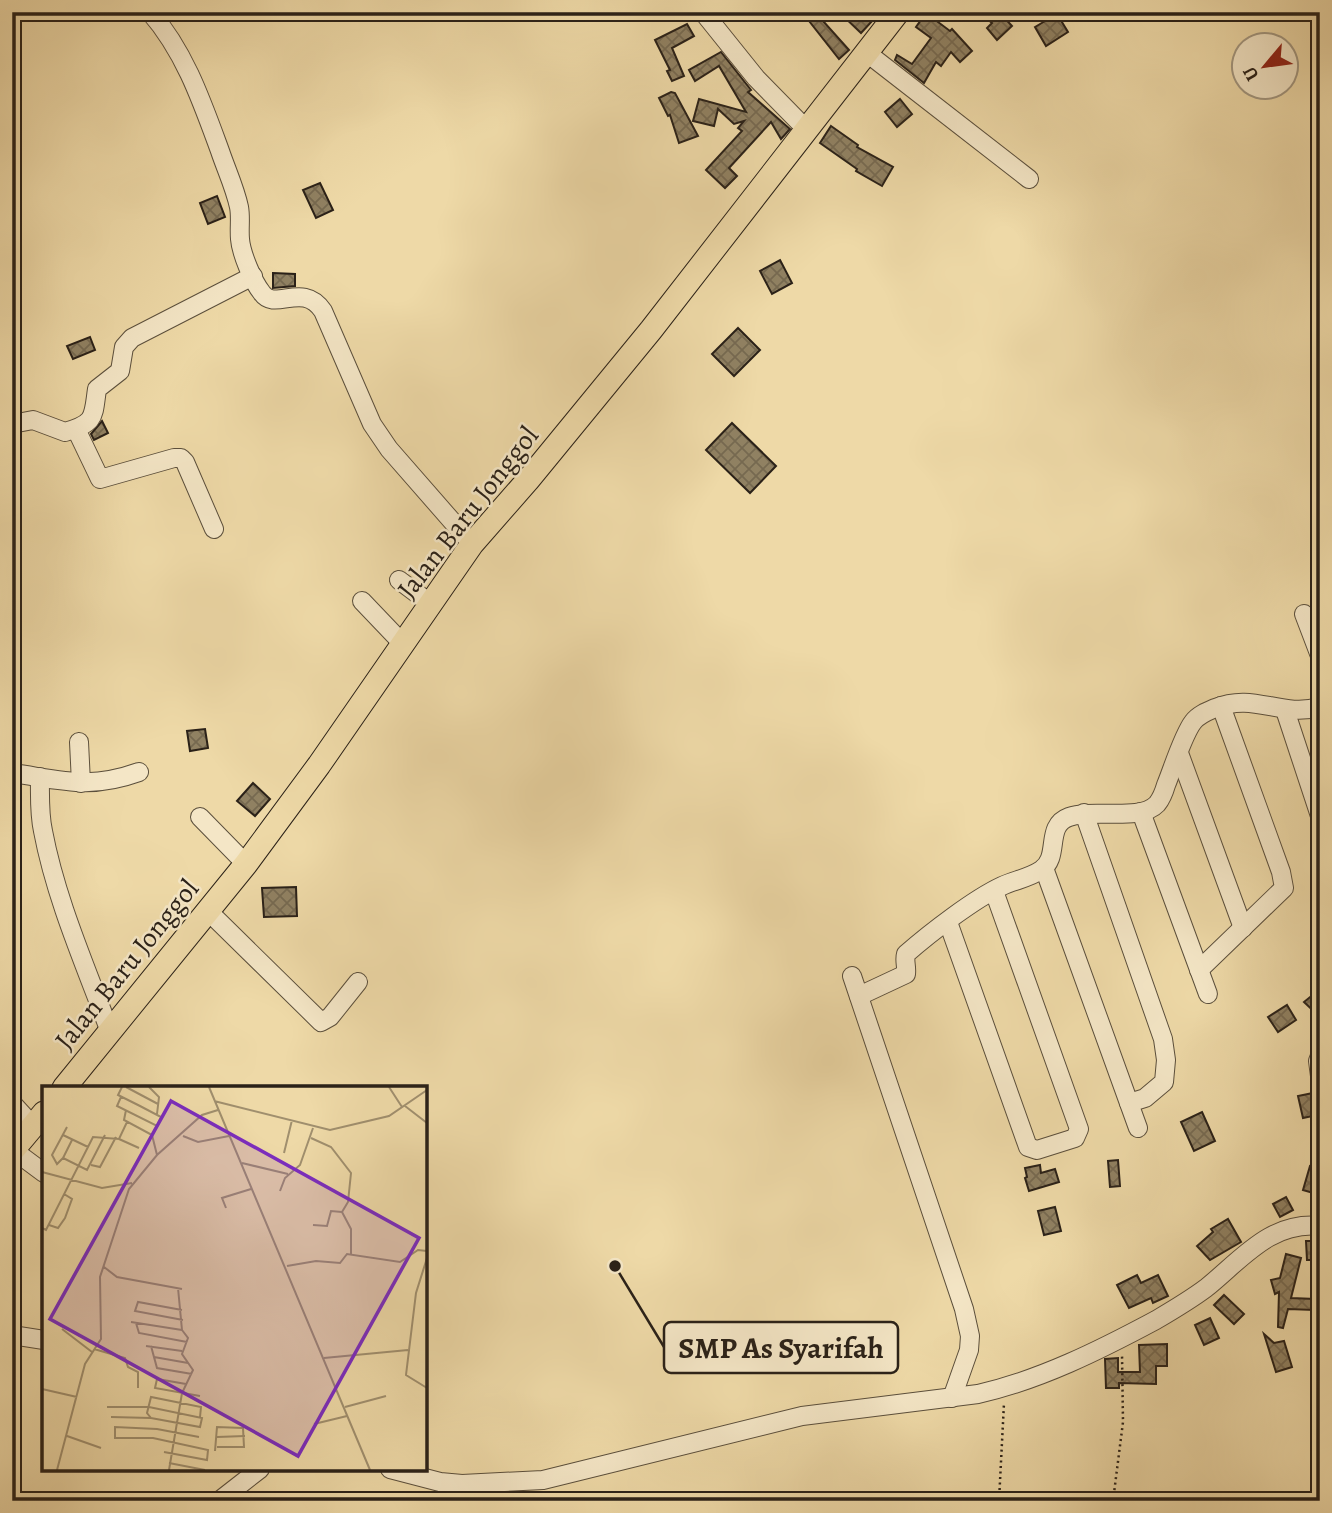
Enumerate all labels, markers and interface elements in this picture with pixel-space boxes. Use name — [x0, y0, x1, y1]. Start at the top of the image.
north arrow — [1230, 32, 1300, 102]
text: U — [1236, 62, 1265, 86]
street label: Jalan Baru Jonggol — [388, 418, 547, 607]
street label: Jalan Baru Jonggol — [46, 871, 208, 1058]
inset map — [42, 1086, 427, 1471]
callout: SMP As Syarifah — [664, 1322, 898, 1373]
text: SMP As Syarifah — [678, 1328, 884, 1368]

